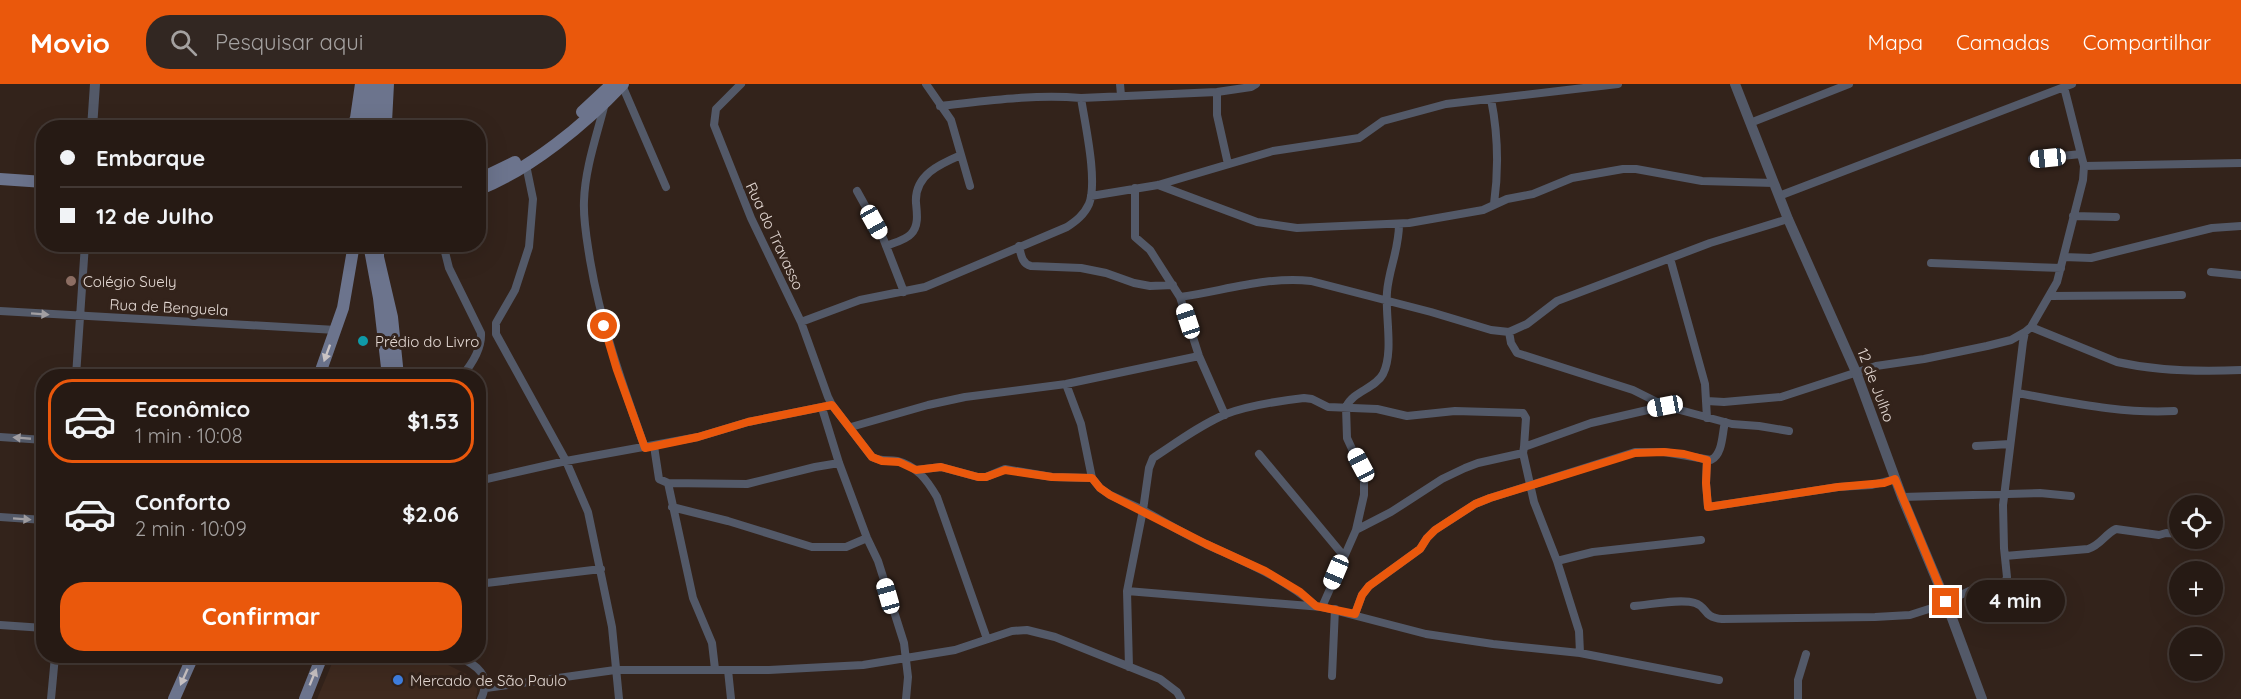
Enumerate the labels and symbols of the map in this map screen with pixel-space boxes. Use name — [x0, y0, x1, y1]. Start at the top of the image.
car — [2029, 147, 2067, 169]
street label: Rua do Travasso — [742, 179, 808, 293]
car — [857, 202, 891, 242]
place label: Colégio Suely — [83, 272, 176, 291]
marker: Colégio Suely — [64, 274, 78, 288]
street label: Rua de Benguela — [109, 294, 229, 320]
car — [1174, 301, 1202, 341]
one-way arrow — [31, 309, 50, 319]
route start — [590, 312, 617, 339]
place label: Prédio do Livro — [375, 332, 479, 351]
marker: Prédio do Livro — [356, 334, 370, 348]
one-way arrow — [322, 344, 332, 362]
street label: 12 de Julho — [1853, 345, 1899, 425]
car — [1646, 394, 1684, 418]
one-way arrow — [12, 434, 31, 443]
car — [1345, 445, 1377, 485]
one-way arrow — [12, 514, 31, 523]
car — [1321, 552, 1351, 592]
car — [874, 576, 902, 616]
callout: 4 min — [1967, 581, 2066, 623]
route end — [1932, 588, 1959, 615]
one-way arrow — [309, 668, 319, 686]
one-way arrow — [179, 669, 188, 686]
place label: Mercado de São Paulo — [410, 671, 566, 690]
marker: Mercado de São Paulo — [391, 673, 405, 687]

